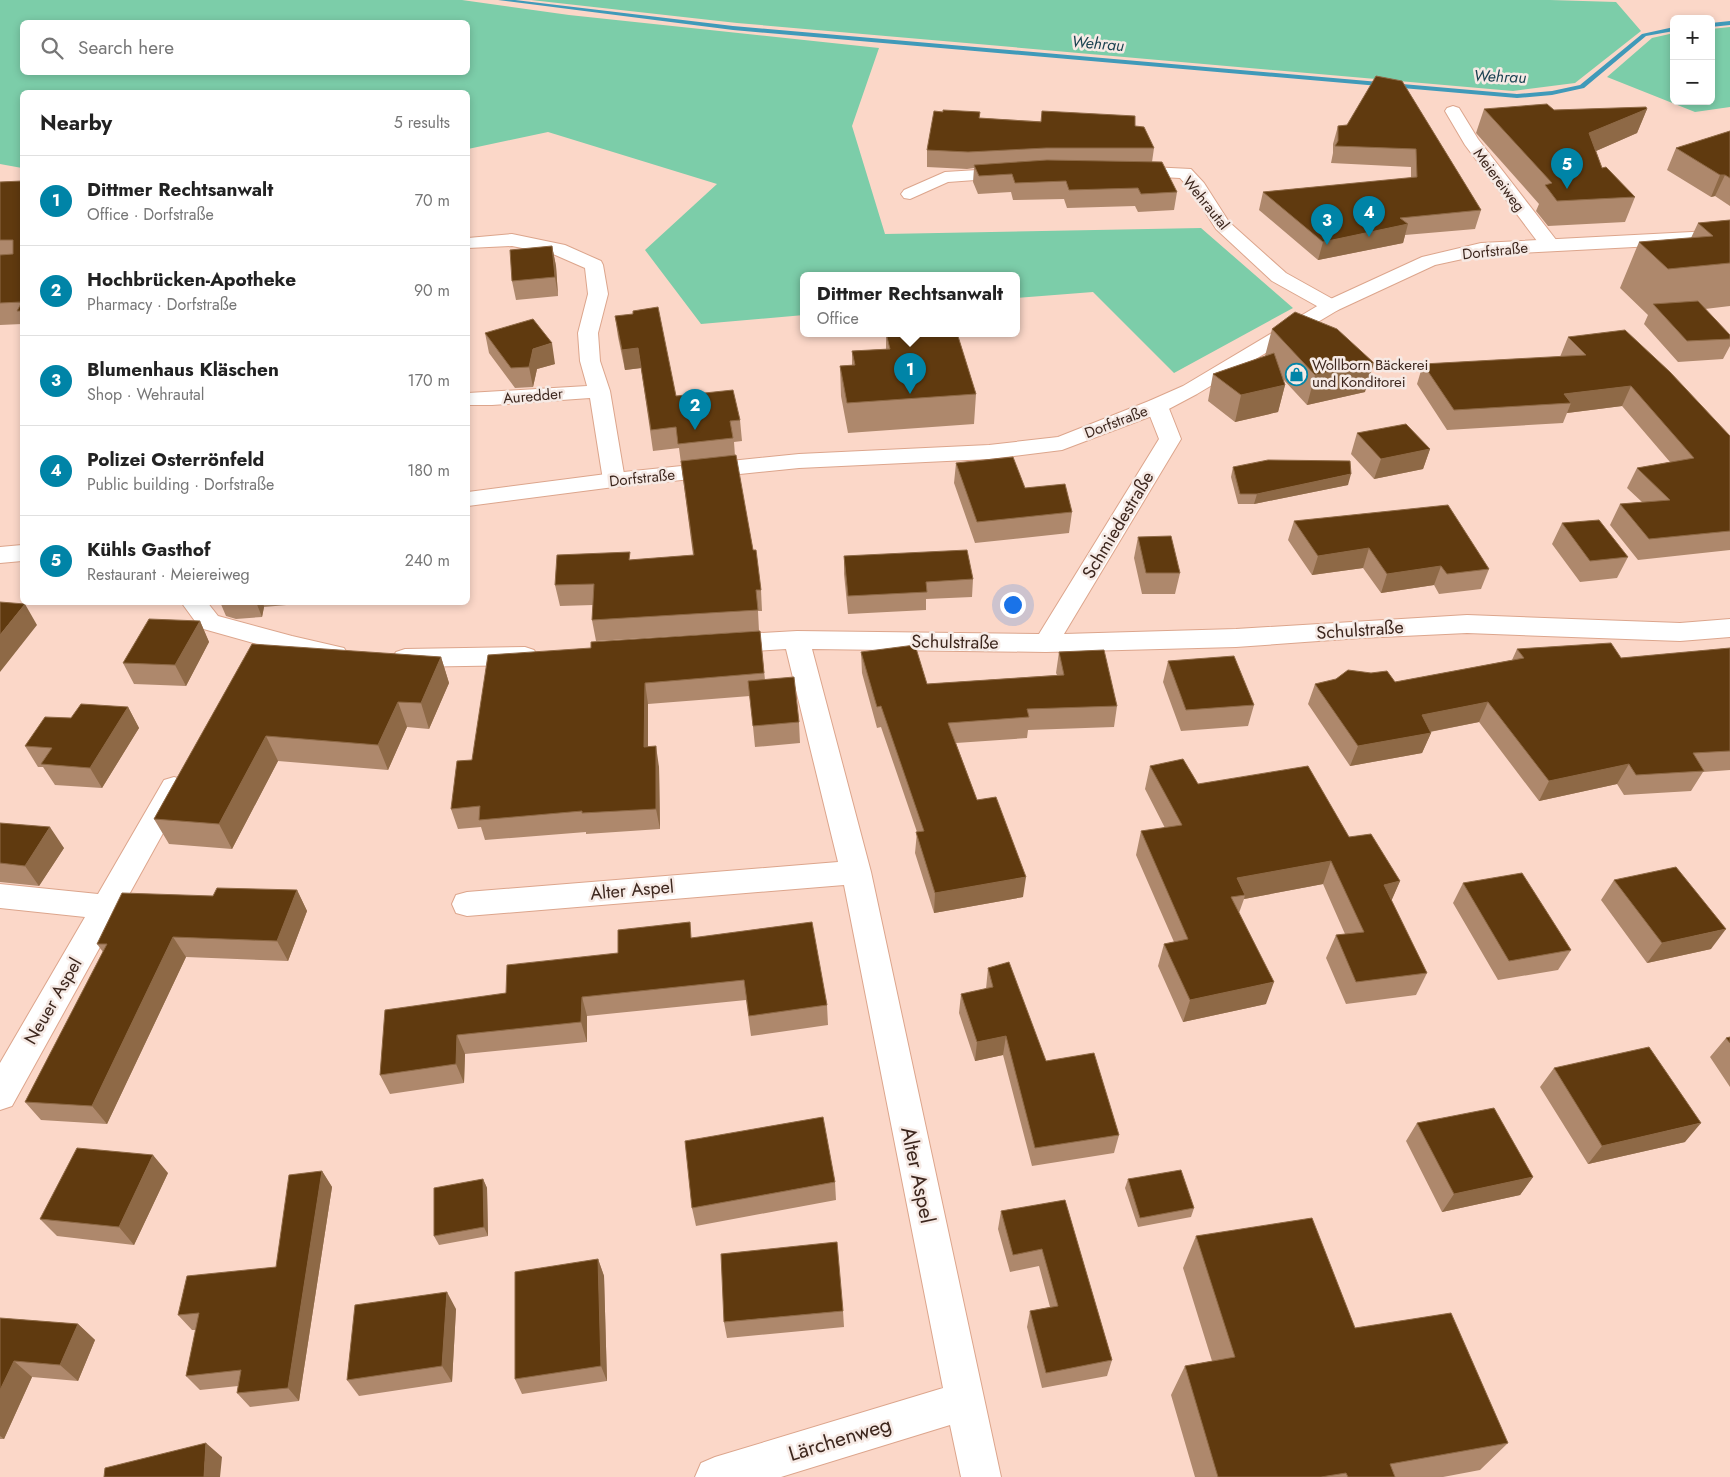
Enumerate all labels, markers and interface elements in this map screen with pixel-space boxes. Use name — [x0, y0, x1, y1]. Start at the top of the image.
map controls — [1670, 15, 1715, 105]
button: + — [1670, 15, 1715, 60]
search box — [20, 20, 470, 75]
water label: Wehrau — [1071, 30, 1125, 57]
icon: search — [38, 34, 66, 62]
text: Search here — [78, 34, 174, 61]
button: − — [1670, 60, 1715, 105]
water label: Wehrau — [1473, 64, 1527, 89]
text: Nearby — [40, 108, 112, 138]
text: 5 results — [394, 111, 450, 134]
street label: Meiereiweg — [1468, 144, 1530, 216]
pin: 5 — [1551, 148, 1583, 189]
street label: Wehrautal — [1177, 171, 1235, 235]
text: Dittmer Rechtsanwalt — [87, 176, 273, 203]
text: 1 — [52, 189, 60, 212]
text: 70 m — [415, 189, 450, 212]
pin: 4 — [1353, 196, 1385, 237]
text: Office · Dorfstraße — [87, 203, 214, 226]
pin: 3 — [1311, 204, 1343, 245]
street label: Dorfstraße — [1461, 237, 1529, 265]
text: Hochbrücken-Apotheke — [87, 266, 296, 293]
popup — [800, 272, 1020, 337]
text: 2 — [51, 279, 61, 302]
text: 90 m — [414, 279, 450, 302]
text: Dittmer Rechtsanwalt — [817, 280, 1003, 307]
text: Pharmacy · Dorfstraße — [87, 293, 237, 316]
text: Office — [817, 307, 859, 330]
pin: 1 — [894, 353, 926, 394]
place label: Wollborn Bäckerei und Konditorei — [1312, 354, 1428, 393]
text: Blumenhaus Kläschen — [87, 356, 279, 383]
shop icon: Wollborn Bäckerei und Konditorei — [1284, 362, 1308, 386]
text: 3 — [51, 369, 61, 392]
text: 170 m — [408, 369, 450, 392]
street label: Auredder — [502, 382, 565, 410]
text: Shop · Wehrautal — [87, 383, 204, 406]
pin: 2 — [679, 389, 711, 430]
street label: Dorfstraße — [1081, 400, 1151, 444]
text: Polizei Osterrönfeld — [87, 446, 264, 473]
text: 4 — [50, 459, 62, 482]
text: 180 m — [407, 459, 450, 482]
street label: Dorfstraße — [608, 464, 676, 492]
street label: Schmiedestraße — [1076, 466, 1160, 584]
text: Public building · Dorfstraße — [87, 473, 274, 496]
text: Kühls Gasthof — [87, 536, 210, 563]
text: 5 — [51, 549, 61, 572]
text: 240 m — [405, 549, 450, 572]
text: Restaurant · Meiereiweg — [87, 563, 250, 586]
your location — [1000, 592, 1026, 618]
street label: Schulstraße — [1316, 614, 1404, 646]
street label: Schulstraße — [911, 628, 999, 656]
street label: Alter Aspel — [589, 873, 675, 907]
street label: Neuer Aspel — [18, 953, 88, 1049]
street label: Alter Aspel — [893, 1124, 943, 1226]
street label: Lärchenweg — [785, 1409, 895, 1469]

